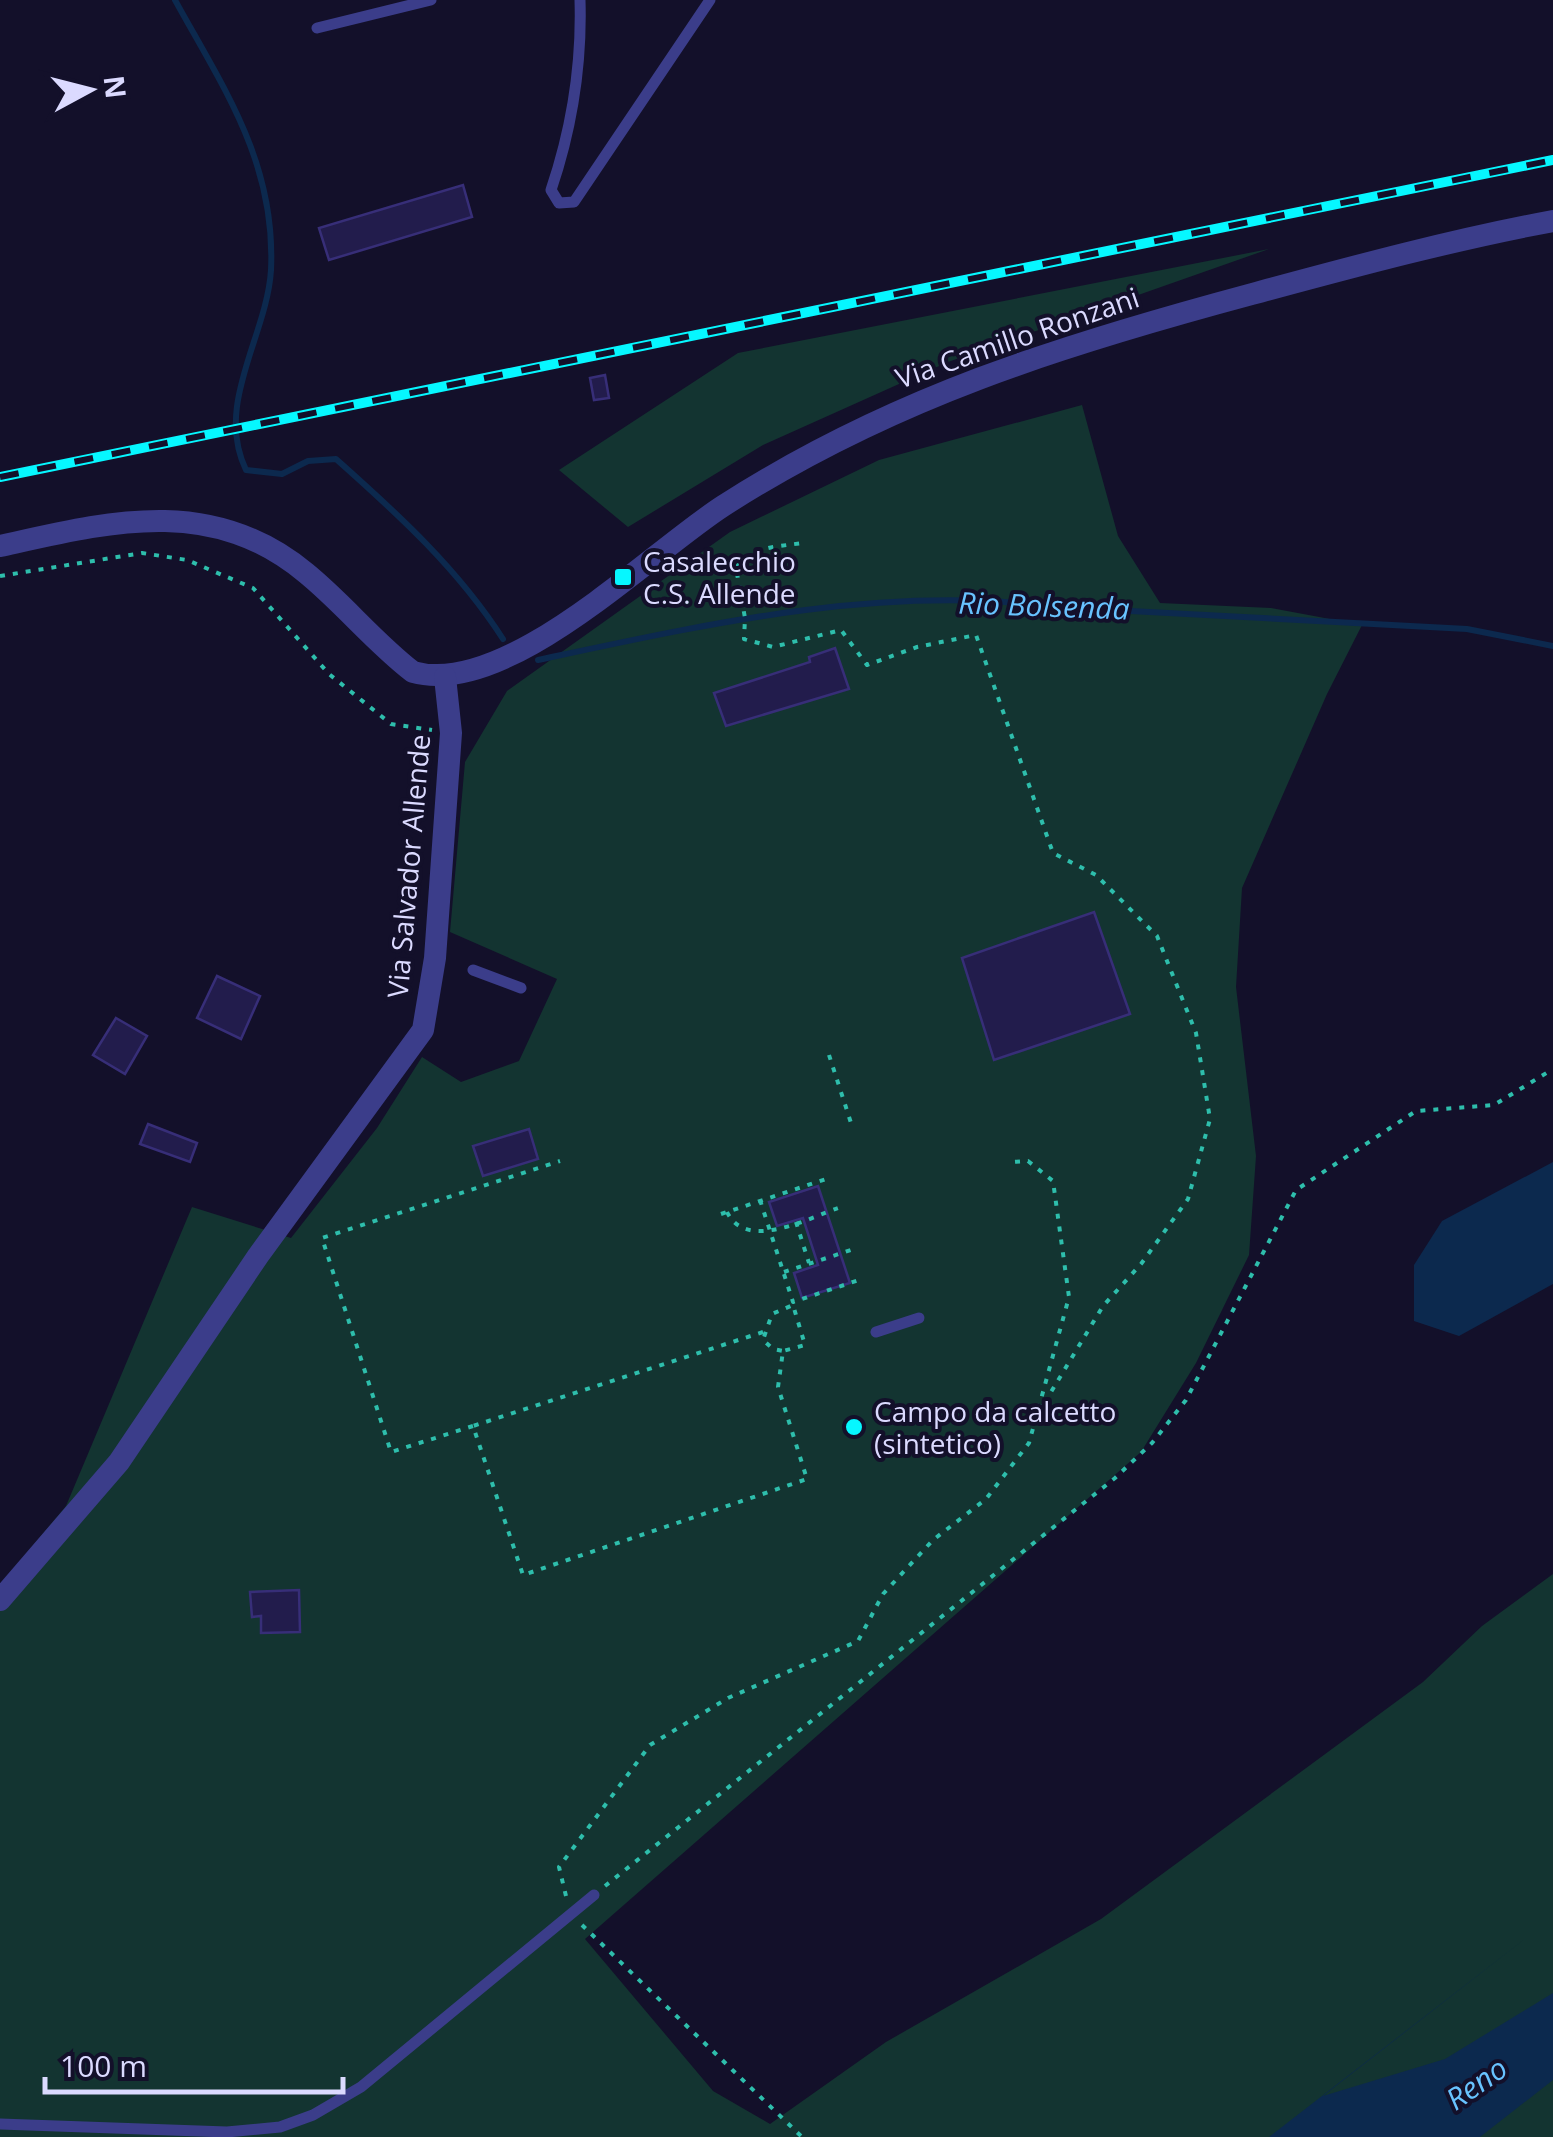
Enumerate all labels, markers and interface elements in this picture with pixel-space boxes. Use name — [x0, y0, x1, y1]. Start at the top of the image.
north arrow — [40, 40, 140, 140]
text: N — [96, 73, 136, 100]
street label: Via Camillo Ronzani — [890, 277, 1144, 397]
place label: Casalecchio C.S. Allende — [643, 542, 796, 612]
marker: Casalecchio C.S. Allende — [612, 566, 634, 588]
water label: Rio Bolsenda — [958, 582, 1130, 628]
street label: Via Salvador Allende — [378, 733, 438, 999]
place label: Campo da calcetto (sintetico) — [874, 1392, 1116, 1462]
marker: Campo da calcetto (sintetico) — [843, 1416, 865, 1438]
scale bar — [45, 2032, 342, 2094]
text: 100 m — [60, 2045, 147, 2086]
water label: Reno — [1437, 2047, 1515, 2119]

